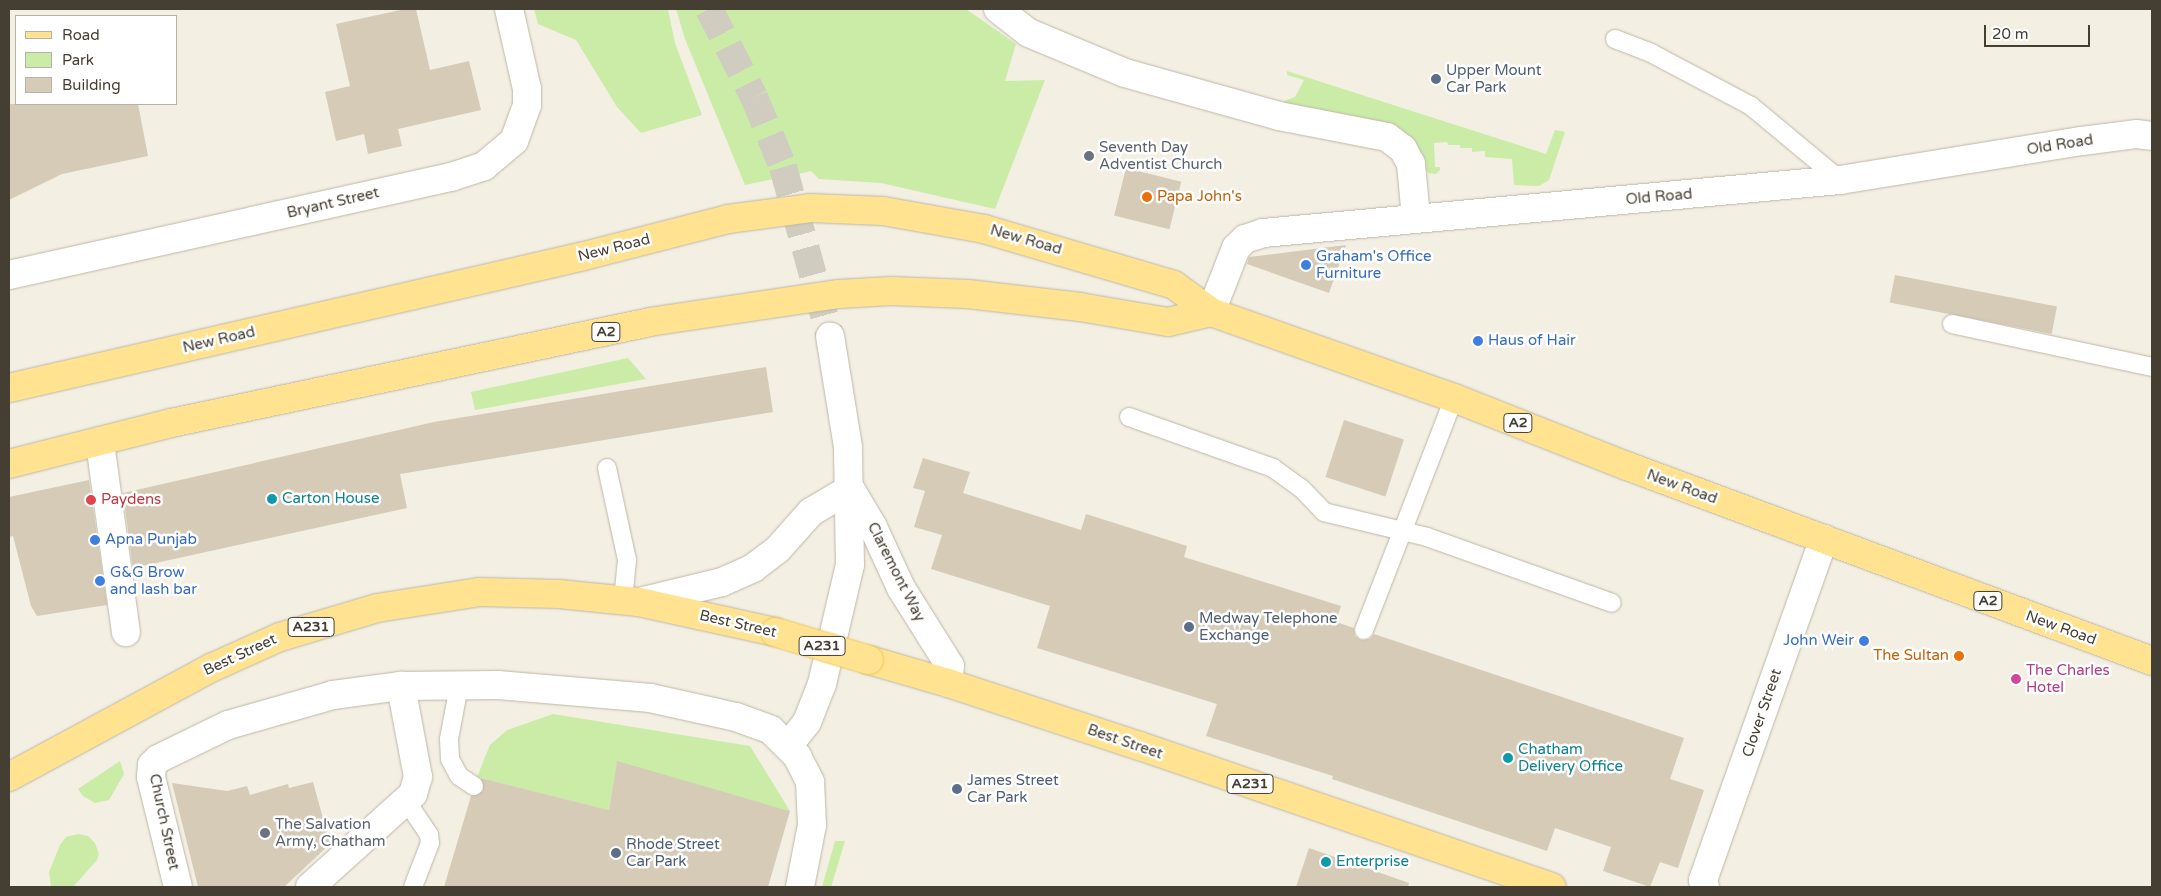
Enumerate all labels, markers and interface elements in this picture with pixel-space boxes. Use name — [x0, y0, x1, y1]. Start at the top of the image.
legend — [15, 15, 178, 105]
scale bar — [1986, 15, 2092, 47]
text: 20 m — [1992, 25, 2029, 43]
text: Road — [62, 26, 100, 44]
text: Park — [62, 51, 94, 69]
place label: Upper Mount Car Park — [1446, 61, 1541, 96]
marker: Upper Mount Car Park — [1430, 73, 1442, 85]
text: Building — [62, 76, 121, 94]
street label: Old Road — [2026, 131, 2094, 159]
place label: Seventh Day Adventist Church — [1099, 138, 1222, 173]
marker: Seventh Day Adventist Church — [1083, 150, 1095, 162]
street label: Bryant Street — [285, 184, 381, 222]
street label: Old Road — [1625, 185, 1693, 209]
place label: Papa John's — [1157, 188, 1242, 206]
marker: Papa John's — [1141, 191, 1153, 203]
street label: New Road — [988, 221, 1064, 259]
street label: New Road — [576, 230, 652, 266]
place label: Graham's Office Furniture — [1316, 247, 1431, 282]
marker: Graham's Office Furniture — [1300, 259, 1312, 271]
road number: A2 — [591, 321, 621, 344]
street label: New Road — [181, 323, 257, 357]
place label: Haus of Hair — [1488, 332, 1576, 350]
marker: Haus of Hair — [1472, 335, 1484, 347]
road number: A2 — [1503, 412, 1533, 434]
street label: New Road — [1644, 466, 1720, 508]
place label: Carton House — [282, 490, 379, 508]
place label: Paydens — [101, 491, 161, 509]
marker: Carton House — [266, 493, 278, 505]
marker: Paydens — [85, 494, 97, 506]
street label: Claremont Way — [863, 519, 929, 625]
place label: Apna Punjab — [105, 531, 197, 549]
marker: Apna Punjab — [89, 534, 101, 546]
place label: G&G Brow and lash bar — [110, 563, 197, 598]
marker: G&G Brow and lash bar — [94, 575, 106, 587]
road number: A2 — [1973, 590, 2003, 612]
street label: Best Street — [698, 606, 778, 642]
street label: New Road — [2023, 607, 2099, 649]
place label: Medway Telephone Exchange — [1199, 609, 1338, 644]
road number: A231 — [287, 616, 335, 638]
marker: Medway Telephone Exchange — [1183, 621, 1195, 633]
street label: Best Street — [201, 630, 279, 680]
place label: John Weir — [1783, 632, 1854, 650]
road number: A231 — [798, 634, 846, 658]
marker: John Weir — [1858, 635, 1870, 647]
place label: The Sultan — [1873, 647, 1949, 665]
marker: The Sultan — [1953, 650, 1965, 662]
place label: The Charles Hotel — [2026, 661, 2110, 696]
street label: Clover Street — [1739, 667, 1785, 759]
marker: The Charles Hotel — [2010, 673, 2022, 685]
street label: Best Street — [1085, 721, 1165, 763]
place label: Chatham Delivery Office — [1518, 740, 1623, 775]
marker: Chatham Delivery Office — [1502, 752, 1514, 764]
place label: James Street Car Park — [967, 771, 1059, 806]
street label: Church Street — [145, 772, 183, 872]
road number: A231 — [1226, 772, 1274, 796]
marker: James Street Car Park — [951, 783, 963, 795]
place label: The Salvation Army, Chatham — [275, 815, 386, 850]
marker: The Salvation Army, Chatham — [259, 827, 271, 839]
place label: Rhode Street Car Park — [626, 835, 720, 870]
marker: Rhode Street Car Park — [610, 847, 622, 859]
place label: Enterprise — [1336, 853, 1409, 871]
marker: Enterprise — [1320, 856, 1332, 868]

